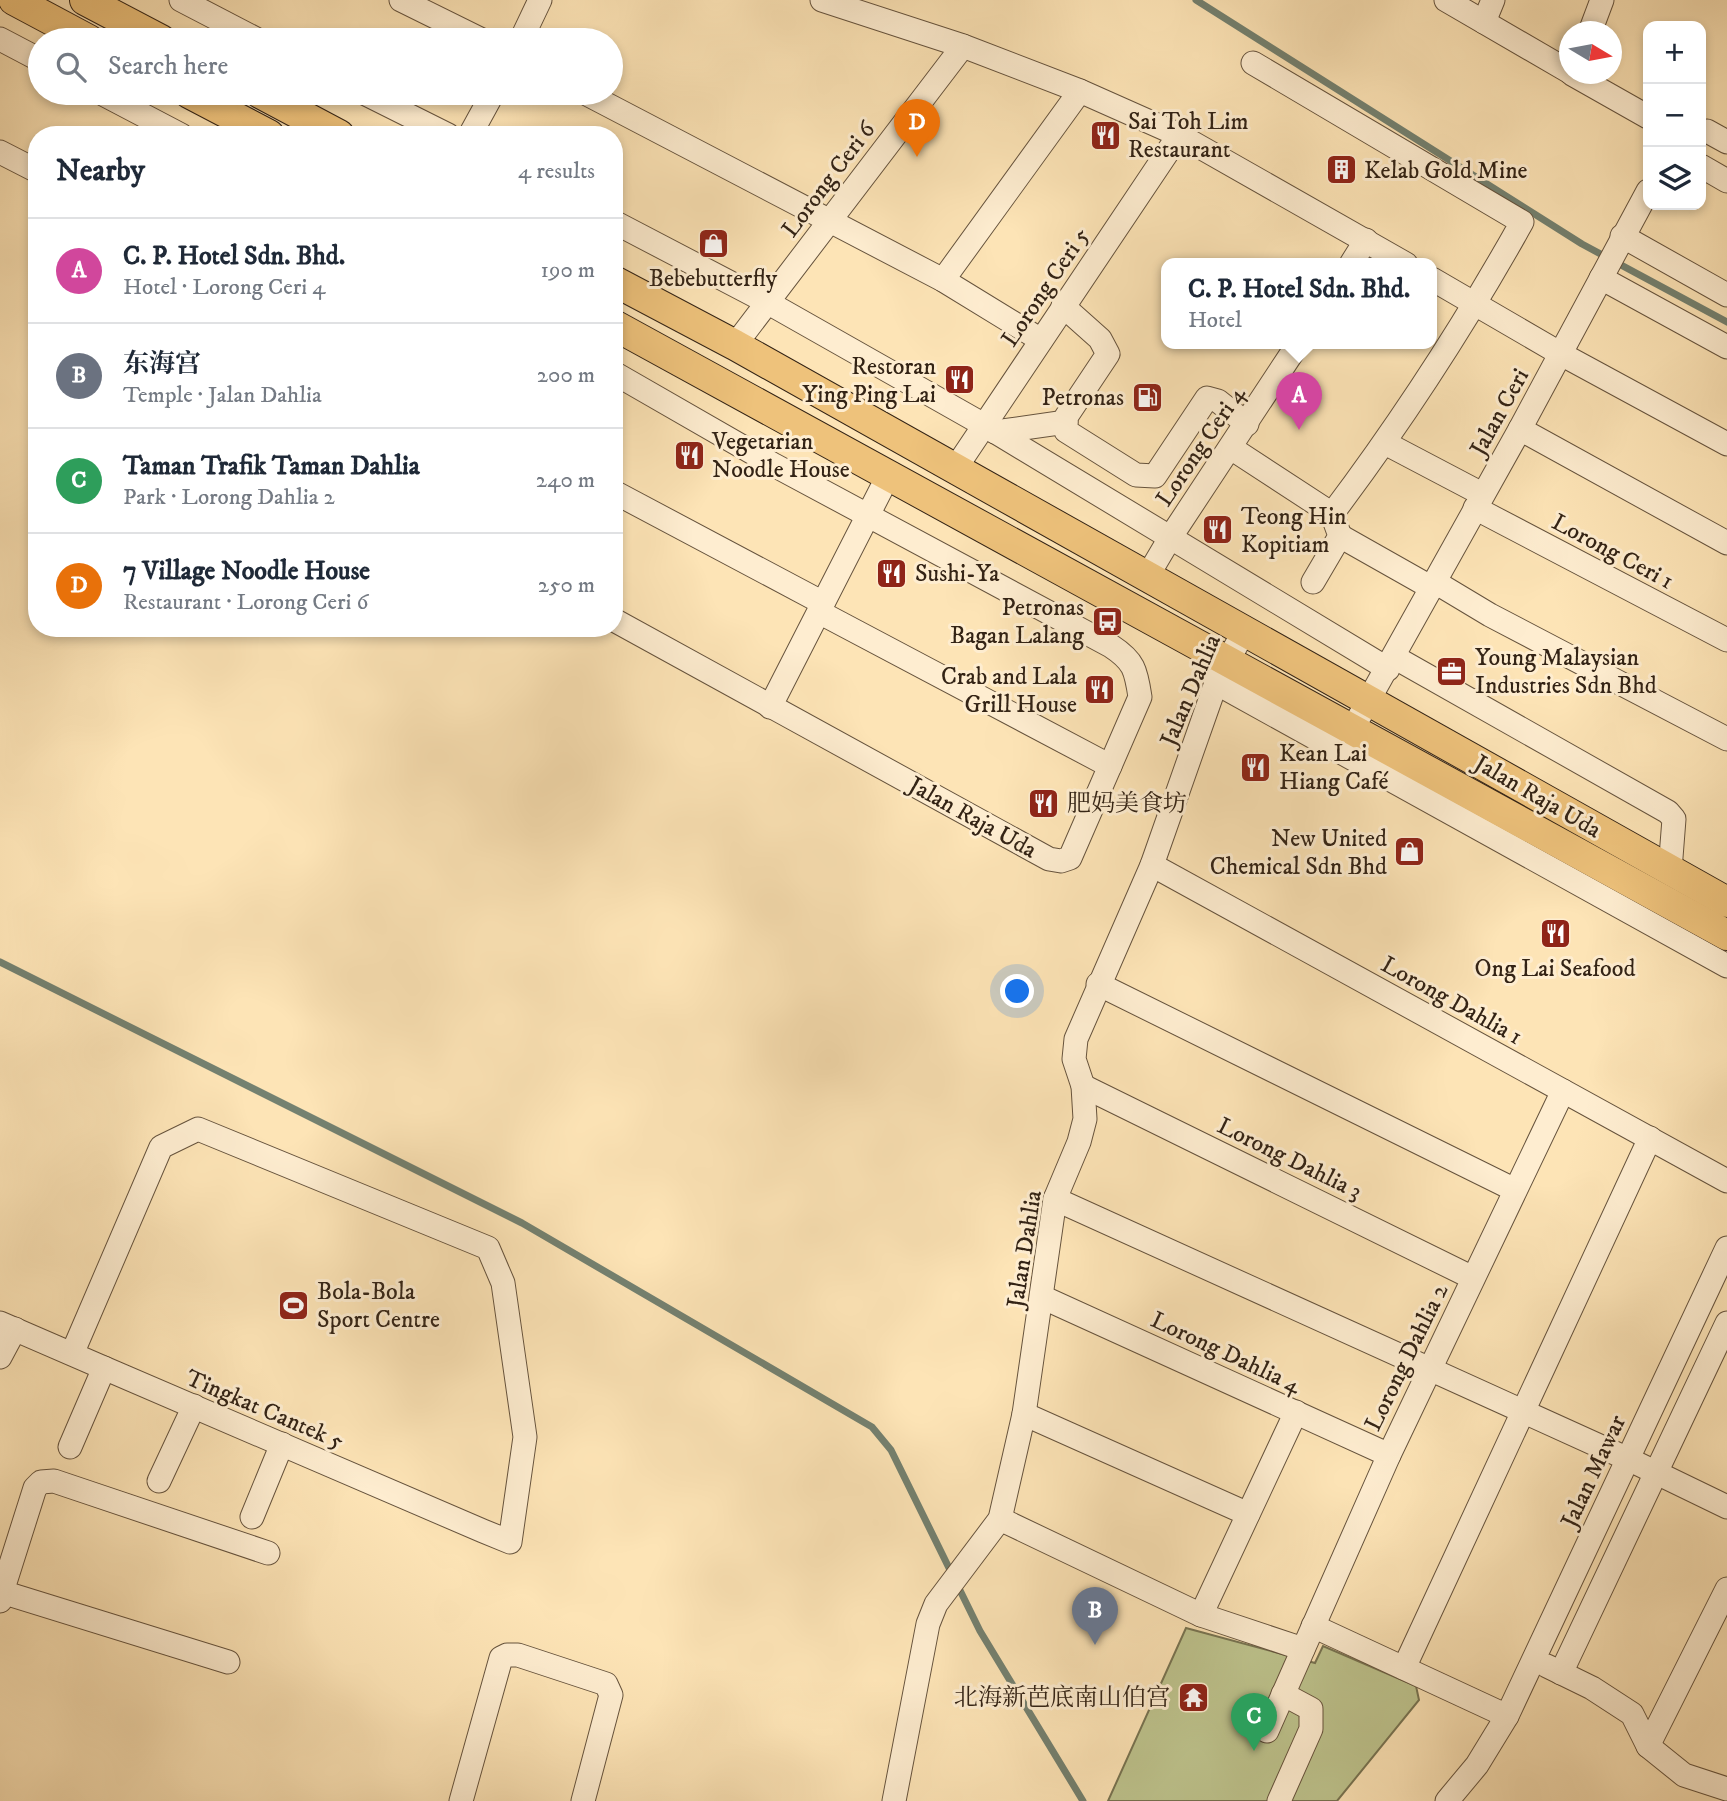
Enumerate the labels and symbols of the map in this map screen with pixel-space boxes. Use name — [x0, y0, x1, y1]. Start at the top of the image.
north arrow — [1559, 21, 1622, 84]
pin: D — [894, 99, 940, 157]
place label: Sai Toh Lim Restaurant — [1128, 107, 1249, 165]
street label: Lorong Ceri 6 — [775, 114, 883, 244]
restaurant icon: Sai Toh Lim Restaurant — [1088, 118, 1122, 152]
building icon: Kelab Gold Mine — [1324, 153, 1358, 187]
place label: Kelab Gold Mine — [1364, 156, 1528, 186]
street label: Lorong Ceri 5 — [995, 222, 1097, 353]
shop icon: Bebebutterfly — [696, 227, 730, 261]
place label: Bebebutterfly — [649, 264, 778, 294]
place label: Restoran Ying Ping Lai — [802, 352, 936, 410]
restaurant icon: Restoran Ying Ping Lai — [942, 363, 976, 397]
street label: Jalan Ceri — [1463, 363, 1536, 463]
pin: A — [1276, 372, 1322, 430]
fuel station icon: Petronas — [1130, 380, 1164, 414]
street label: Lorong Ceri 4 — [1150, 380, 1253, 513]
place label: Petronas — [1041, 383, 1124, 413]
place label: Vegetarian Noodle House — [711, 427, 850, 485]
restaurant icon: Vegetarian Noodle House — [672, 438, 706, 472]
place label: Teong Hin Kopitiam — [1241, 502, 1347, 560]
street label: Lorong Ceri 1 — [1546, 507, 1679, 597]
restaurant icon: Teong Hin Kopitiam — [1201, 513, 1235, 547]
restaurant icon: Sushi-Ya — [875, 556, 909, 590]
place label: Sushi-Ya — [915, 559, 1000, 589]
place label: Petronas Bagan Lalang — [950, 593, 1084, 651]
bus stop icon: Petronas Bagan Lalang — [1090, 604, 1124, 638]
street label: Jalan Dahlia — [1153, 629, 1228, 753]
place label: Young Malaysian Industries Sdn Bhd — [1475, 643, 1657, 701]
office icon: Young Malaysian Industries Sdn Bhd — [1435, 654, 1469, 688]
place label: Crab and Lala Grill House — [941, 662, 1078, 720]
restaurant icon: Crab and Lala Grill House — [1083, 673, 1117, 707]
place label: Kean Lai Hiang Café — [1279, 739, 1389, 797]
street label: Jalan Raja Uda — [1467, 747, 1607, 846]
restaurant icon: Kean Lai Hiang Café — [1239, 750, 1273, 784]
street label: Jalan Raja Uda — [901, 769, 1043, 866]
restaurant icon: 肥妈美食坊 — [1027, 786, 1061, 820]
place label: 肥妈美食坊 — [1067, 789, 1187, 819]
place label: New United Chemical Sdn Bhd — [1210, 824, 1387, 882]
shop icon: New United Chemical Sdn Bhd — [1393, 835, 1427, 869]
restaurant icon: Ong Lai Seafood — [1538, 917, 1572, 951]
street label: Lorong Dahlia 1 — [1376, 950, 1527, 1052]
place label: Ong Lai Seafood — [1475, 954, 1635, 984]
your location — [1000, 974, 1034, 1008]
street label: Lorong Dahlia 3 — [1212, 1111, 1367, 1207]
street label: Jalan Dahlia — [1001, 1187, 1049, 1312]
place label: Bola-Bola Sport Centre — [317, 1277, 440, 1335]
street label: Lorong Dahlia 2 — [1358, 1279, 1456, 1436]
sports icon: Bola-Bola Sport Centre — [277, 1288, 311, 1322]
street label: Lorong Dahlia 4 — [1146, 1305, 1306, 1401]
street label: Tingkat Cantek 5 — [181, 1363, 348, 1457]
street label: Jalan Mawar — [1554, 1410, 1633, 1534]
pin: B — [1072, 1587, 1118, 1645]
temple icon: 北海新芭底南山伯宫 — [1176, 1680, 1210, 1714]
place label: 北海新芭底南山伯宫 — [954, 1683, 1170, 1713]
pin: C — [1231, 1693, 1277, 1751]

